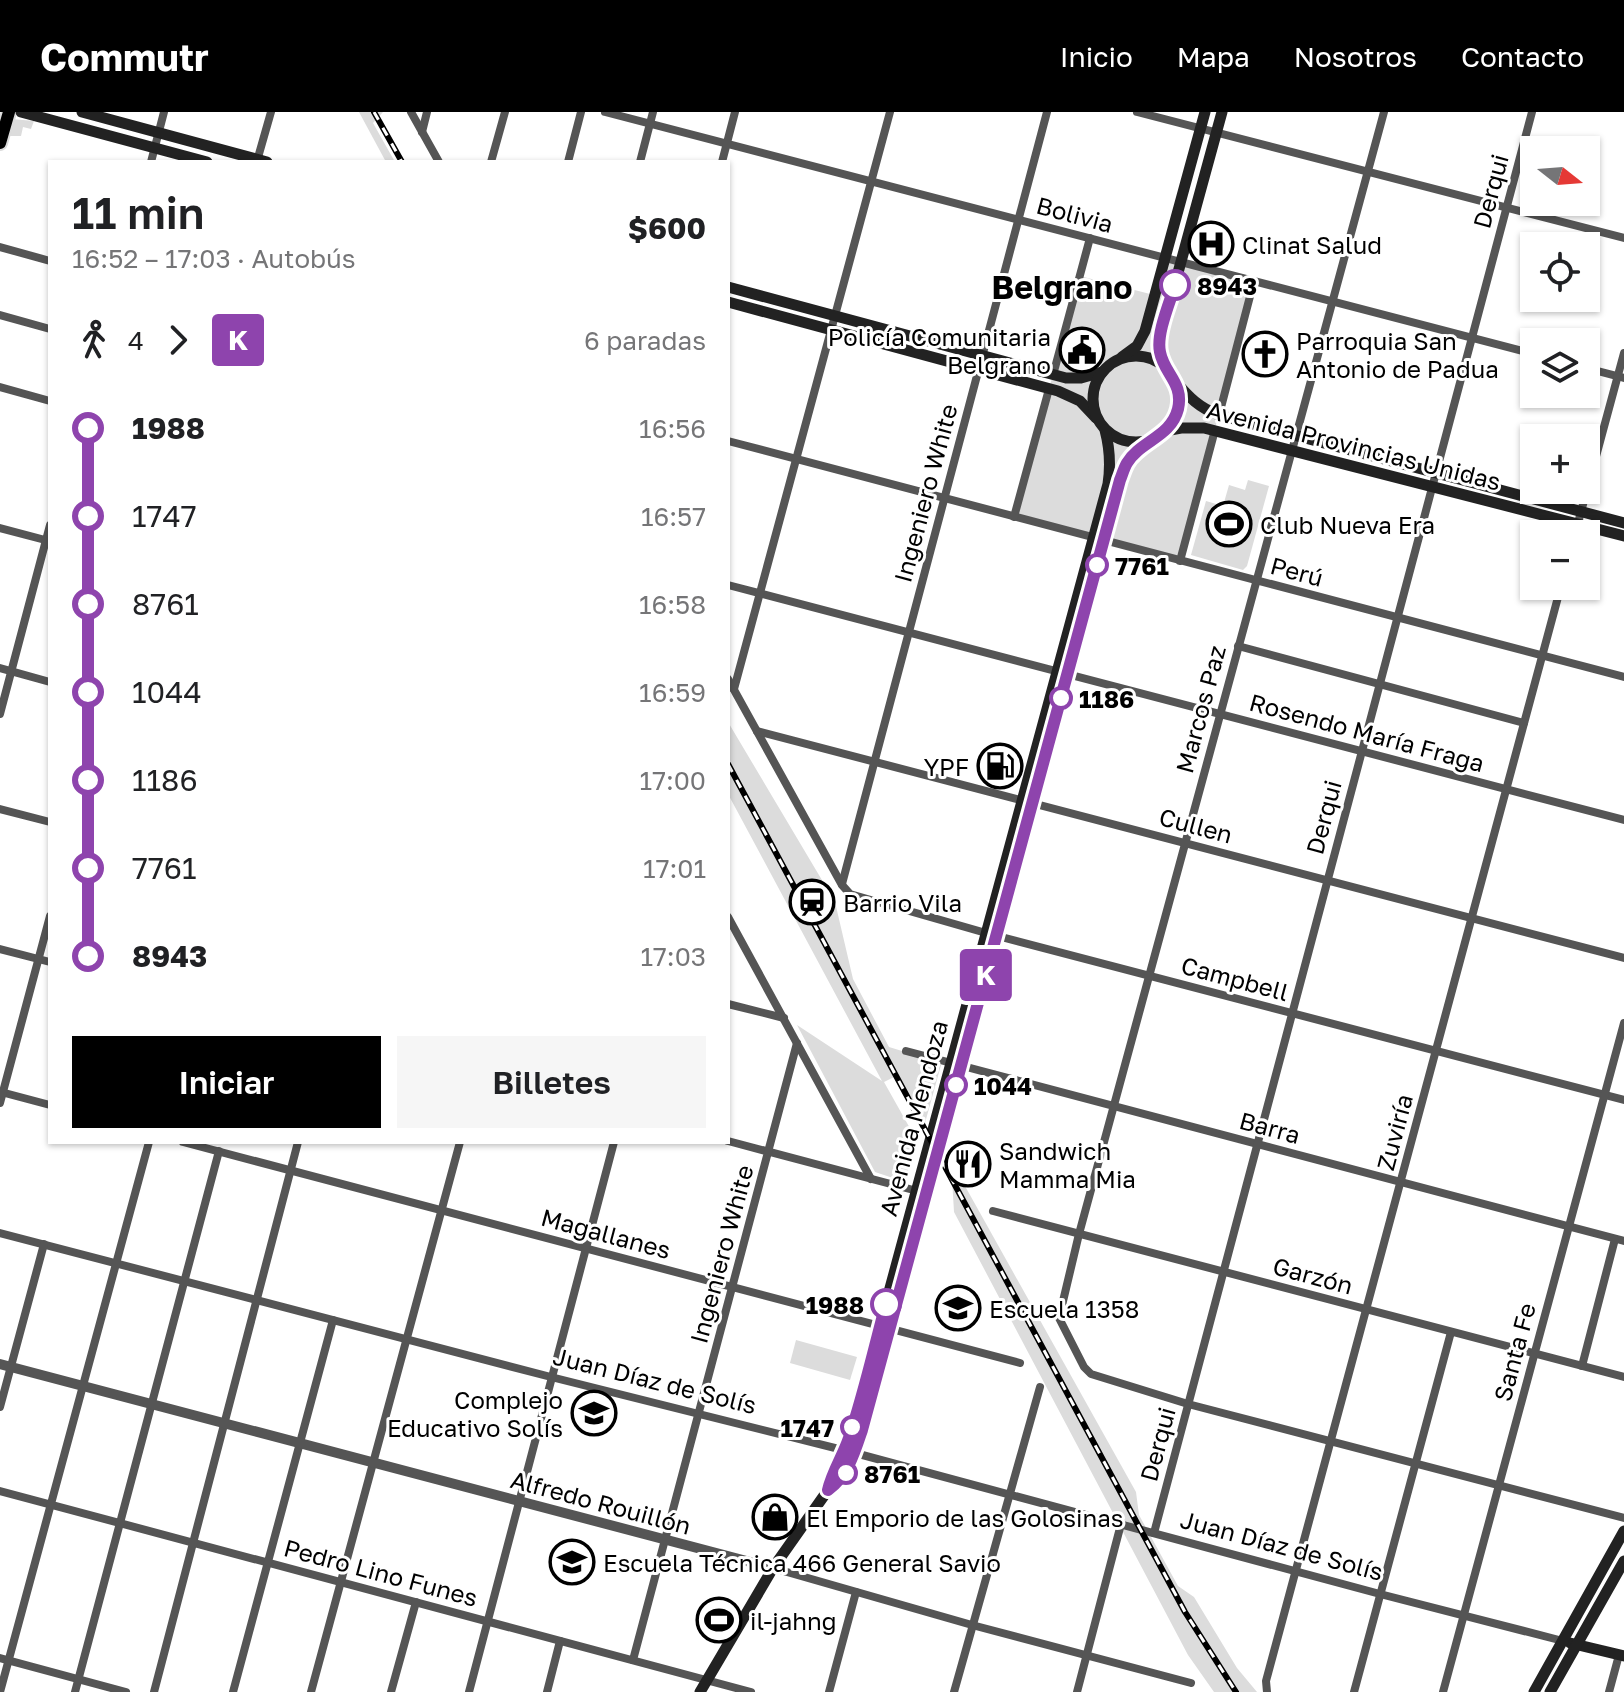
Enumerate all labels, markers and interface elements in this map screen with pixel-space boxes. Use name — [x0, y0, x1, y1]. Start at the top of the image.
text: Commutr — [40, 34, 209, 79]
text: Inicio — [1060, 40, 1133, 73]
text: Mapa — [1177, 40, 1250, 73]
text: Nosotros — [1294, 40, 1417, 73]
text: Contacto — [1461, 40, 1584, 73]
north arrow — [1520, 136, 1600, 216]
map controls — [1520, 136, 1600, 600]
street label: Derqui — [1466, 151, 1514, 231]
text: 11 min — [72, 186, 204, 239]
street label: Bolivia — [1034, 190, 1116, 238]
text: $600 — [628, 210, 706, 246]
hospital icon: Clinat Salud — [1187, 220, 1235, 268]
place label: Clinat Salud — [1242, 230, 1382, 259]
button: locate — [1520, 232, 1600, 312]
text: 16:52 – 17:03 · Autobús — [72, 243, 356, 274]
district label: Belgrano — [992, 268, 1132, 306]
marker: 8943 — [1160, 270, 1190, 300]
place label: 8943 — [1197, 271, 1257, 300]
icon: walk — [72, 318, 116, 362]
icon: forward — [156, 318, 200, 362]
place label: Policía Comunitaria Belgrano — [828, 322, 1051, 379]
text: K — [228, 323, 248, 356]
text: 4 — [128, 325, 144, 356]
text: 6 paradas — [584, 325, 706, 356]
public building icon: Policía Comunitaria Belgrano — [1058, 326, 1106, 374]
place label: Parroquia San Antonio de Padua — [1296, 326, 1499, 383]
button: layers — [1520, 328, 1600, 408]
church icon: Parroquia San Antonio de Padua — [1241, 330, 1289, 378]
street label: Avenida Provincias Unidas — [1204, 394, 1504, 496]
street label: Ingeniero White — [887, 401, 963, 585]
text: 1988 — [132, 410, 205, 446]
text: 16:56 — [639, 413, 706, 444]
button: + — [1520, 424, 1600, 504]
text: 1747 — [132, 498, 197, 534]
sports icon: Club Nueva Era — [1205, 500, 1253, 548]
text: 16:57 — [641, 501, 706, 532]
place label: Club Nueva Era — [1260, 510, 1435, 539]
button: − — [1520, 520, 1600, 600]
street label: Perú — [1268, 550, 1326, 592]
place label: 7761 — [1115, 551, 1169, 580]
marker: 7761 — [1086, 554, 1108, 576]
text: 8761 — [132, 586, 199, 622]
text: 16:58 — [639, 589, 706, 620]
street label: Marcos Paz — [1169, 642, 1231, 776]
text: 1044 — [132, 674, 202, 710]
text: 16:59 — [639, 677, 706, 708]
place label: 1186 — [1079, 684, 1134, 713]
marker: 1186 — [1050, 687, 1072, 709]
street label: Rosendo María Fraga — [1246, 687, 1488, 777]
fuel station icon: YPF — [976, 742, 1024, 790]
place label: YPF — [924, 752, 969, 781]
text: 1186 — [132, 762, 198, 798]
text: 17:00 — [640, 765, 706, 796]
street label: Derqui — [1299, 777, 1347, 857]
street label: Cullen — [1156, 801, 1236, 849]
text: 7761 — [132, 850, 197, 886]
text: 17:01 — [643, 853, 706, 884]
station icon: Barrio Vila — [788, 878, 836, 926]
place label: Barrio Vila — [843, 888, 962, 917]
text: 8943 — [132, 938, 207, 974]
text: 17:03 — [640, 941, 706, 972]
line badge: K — [960, 949, 1012, 1001]
street label: Campbell — [1178, 950, 1292, 1006]
text: K — [976, 958, 996, 991]
street label: Avenida Mendoza — [873, 1017, 953, 1219]
button: Iniciar — [72, 1036, 381, 1128]
button: Billetes — [397, 1036, 706, 1128]
place label: 1044 — [974, 1071, 1032, 1100]
marker: 1044 — [945, 1074, 967, 1096]
street label: Zuviría — [1370, 1091, 1418, 1173]
street label: Barra — [1236, 1105, 1304, 1149]
place label: Sandwich Mamma Mia — [999, 1136, 1136, 1193]
restaurant icon: Sandwich Mamma Mia — [944, 1140, 992, 1188]
street label: Ingeniero White — [683, 1162, 759, 1346]
street label: Magallanes — [538, 1202, 674, 1264]
street label: Garzón — [1270, 1250, 1356, 1300]
school or university icon: Escuela 1358 — [934, 1284, 982, 1332]
marker: 1988 — [871, 1289, 901, 1319]
place label: 1988 — [806, 1290, 864, 1319]
place label: Escuela 1358 — [989, 1294, 1139, 1323]
street label: Santa Fe — [1487, 1300, 1541, 1404]
street label: Juan Díaz de Solís — [550, 1341, 760, 1419]
place label: Complejo Educativo Solís — [387, 1385, 563, 1442]
school or university icon: Complejo Educativo Solís — [570, 1389, 618, 1437]
street label: Derqui — [1133, 1404, 1181, 1484]
place label: 1747 — [780, 1413, 834, 1442]
marker: 1747 — [841, 1416, 863, 1438]
place label: 8761 — [864, 1459, 920, 1488]
marker: 8761 — [835, 1462, 857, 1484]
street label: Alfredo Rouillón — [508, 1464, 694, 1540]
shop icon: El Emporio de las Golosinas — [751, 1493, 799, 1541]
place label: El Emporio de las Golosinas — [806, 1503, 1124, 1532]
street label: Juan Díaz de Solís — [1178, 1504, 1386, 1586]
street label: Pedro Lino Funes — [281, 1532, 481, 1612]
school or university icon: Escuela Técnica 466 General Savio — [548, 1538, 596, 1586]
place label: Escuela Técnica 466 General Savio — [603, 1548, 1001, 1577]
sports icon: il-jahng — [695, 1596, 743, 1644]
place label: il-jahng — [750, 1606, 837, 1635]

